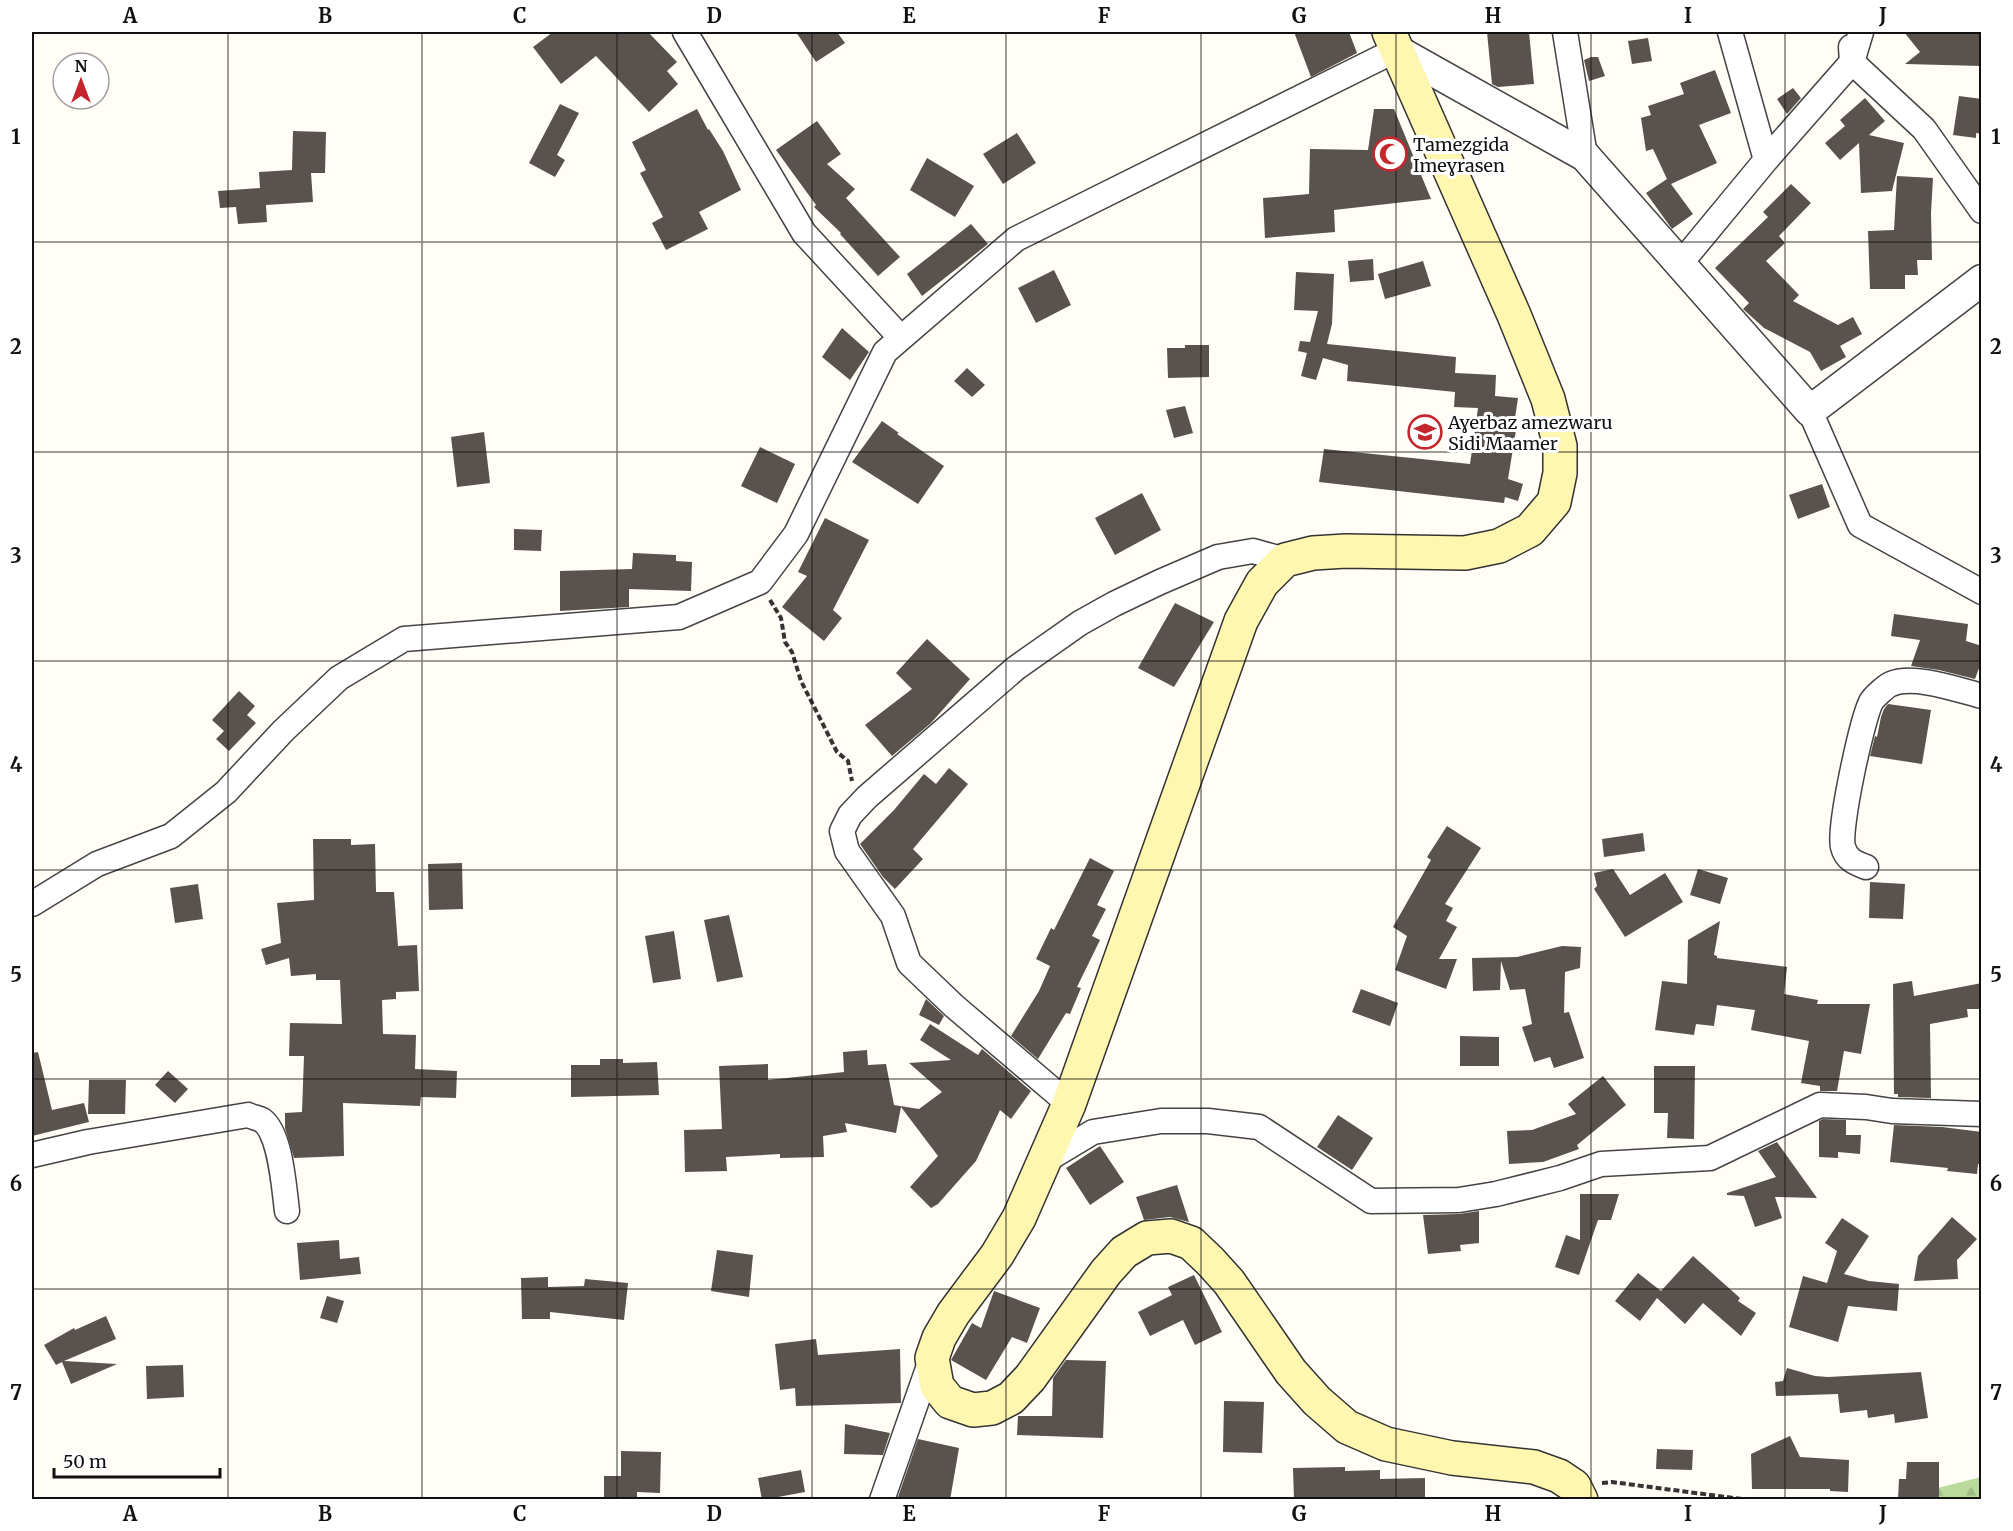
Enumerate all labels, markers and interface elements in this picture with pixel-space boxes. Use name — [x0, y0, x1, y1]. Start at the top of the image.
text: A — [122, 3, 138, 28]
text: B — [318, 3, 332, 28]
text: C — [513, 3, 527, 28]
text: D — [706, 3, 722, 28]
text: E — [902, 3, 916, 28]
text: F — [1098, 3, 1111, 28]
text: G — [1292, 3, 1307, 28]
text: H — [1485, 3, 1501, 28]
text: I — [1684, 3, 1692, 28]
text: J — [1878, 3, 1887, 28]
north arrow — [51, 51, 111, 111]
text: N — [75, 56, 88, 76]
text: 1 — [11, 124, 21, 149]
text: 1 — [1991, 124, 2001, 149]
place label: Tamezgida Imeɣrasen — [1413, 133, 1510, 177]
mosque icon: Tamezgida Imeɣrasen — [1372, 136, 1408, 172]
text: 2 — [10, 334, 22, 359]
text: 2 — [1990, 334, 2002, 359]
place label: Aɣerbaz amezwaru Sidi Maamer — [1447, 411, 1613, 455]
school or university icon: Aɣerbaz amezwaru Sidi Maamer — [1407, 414, 1443, 450]
text: 3 — [10, 543, 22, 568]
text: 3 — [1990, 543, 2002, 568]
text: 4 — [10, 752, 23, 777]
text: 4 — [1990, 752, 2003, 777]
text: 5 — [10, 962, 22, 987]
text: 5 — [1990, 962, 2002, 987]
text: 6 — [10, 1171, 22, 1196]
text: 6 — [1990, 1171, 2002, 1196]
text: 7 — [10, 1380, 22, 1405]
text: 7 — [1990, 1380, 2002, 1405]
scale bar — [54, 1441, 220, 1479]
text: 50 m — [63, 1450, 107, 1473]
text: A — [122, 1501, 138, 1526]
text: B — [318, 1501, 332, 1526]
text: C — [513, 1501, 527, 1526]
text: D — [706, 1501, 722, 1526]
text: E — [902, 1501, 916, 1526]
text: F — [1098, 1501, 1111, 1526]
text: G — [1292, 1501, 1307, 1526]
text: H — [1485, 1501, 1501, 1526]
text: I — [1684, 1501, 1692, 1526]
text: J — [1878, 1501, 1887, 1526]

